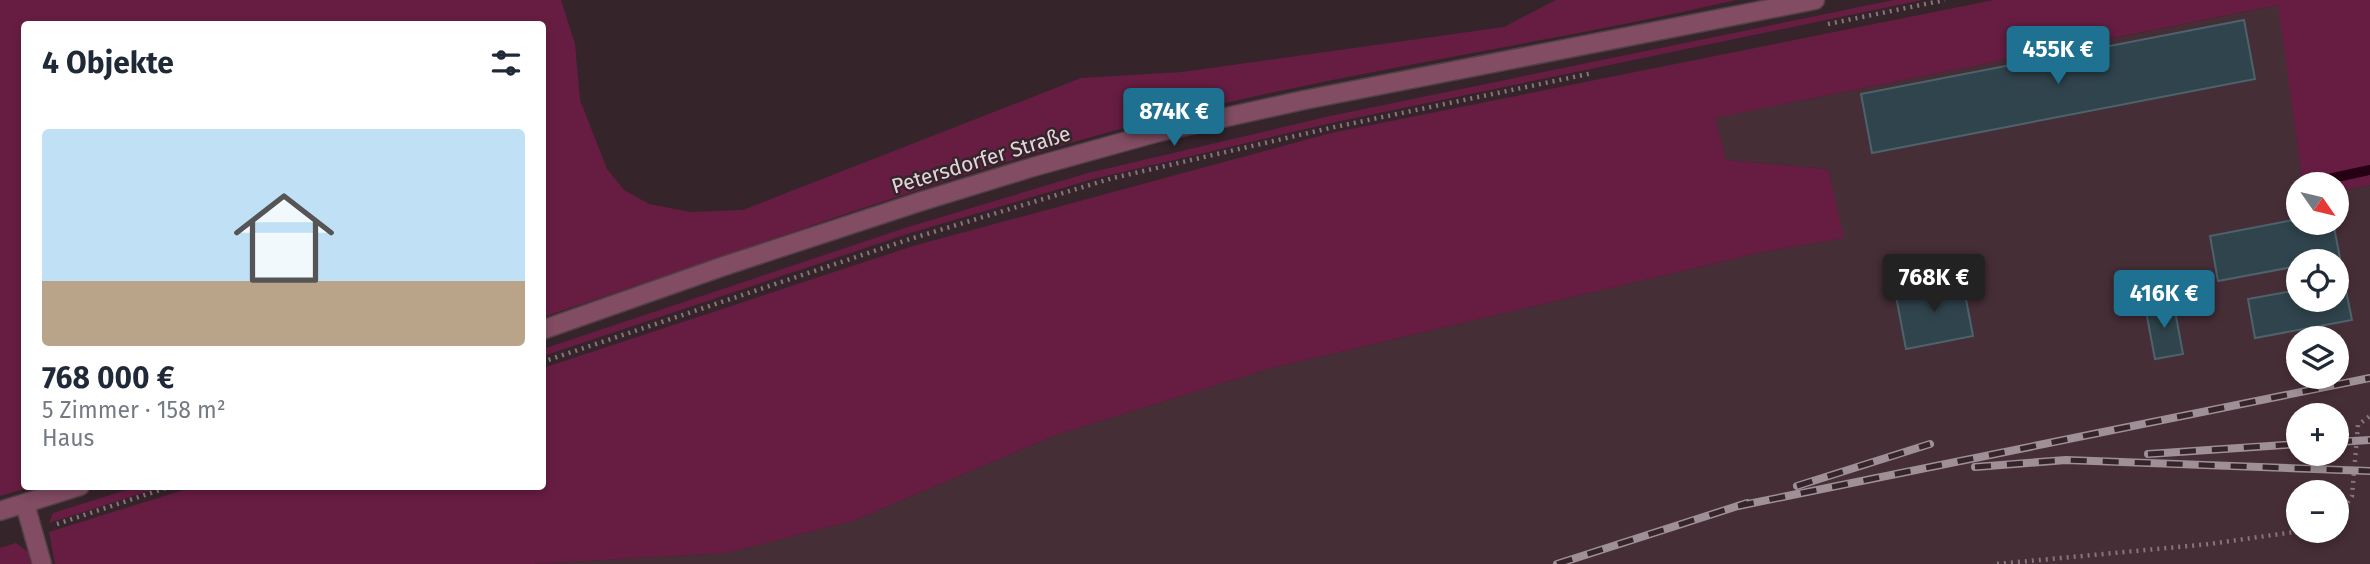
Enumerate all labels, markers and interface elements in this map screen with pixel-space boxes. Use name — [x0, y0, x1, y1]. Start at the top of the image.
pin: 455K € — [2001, 27, 2115, 86]
text: 455K € — [2023, 35, 2093, 63]
icon: filters — [487, 44, 525, 82]
text: 4 Objekte — [42, 45, 174, 81]
pin: 874K € — [1117, 88, 1231, 148]
text: 874K € — [1139, 97, 1209, 125]
street label: Petersdorfer Straße — [888, 120, 1074, 200]
north arrow — [2286, 172, 2348, 234]
map controls — [2286, 172, 2349, 543]
icon: home — [221, 175, 347, 301]
button: locate — [2286, 249, 2349, 312]
pin: 768K € — [1877, 254, 1991, 314]
text: 768K € — [1899, 263, 1969, 291]
pin: 416K € — [2107, 270, 2221, 330]
text: 416K € — [2130, 279, 2198, 307]
button: layers — [2286, 326, 2349, 389]
text: 768 000 € — [42, 360, 174, 396]
text: 5 Zimmer · 158 m² — [42, 396, 226, 424]
button: + — [2286, 403, 2349, 466]
text: Haus — [42, 424, 94, 452]
button: − — [2286, 480, 2349, 543]

